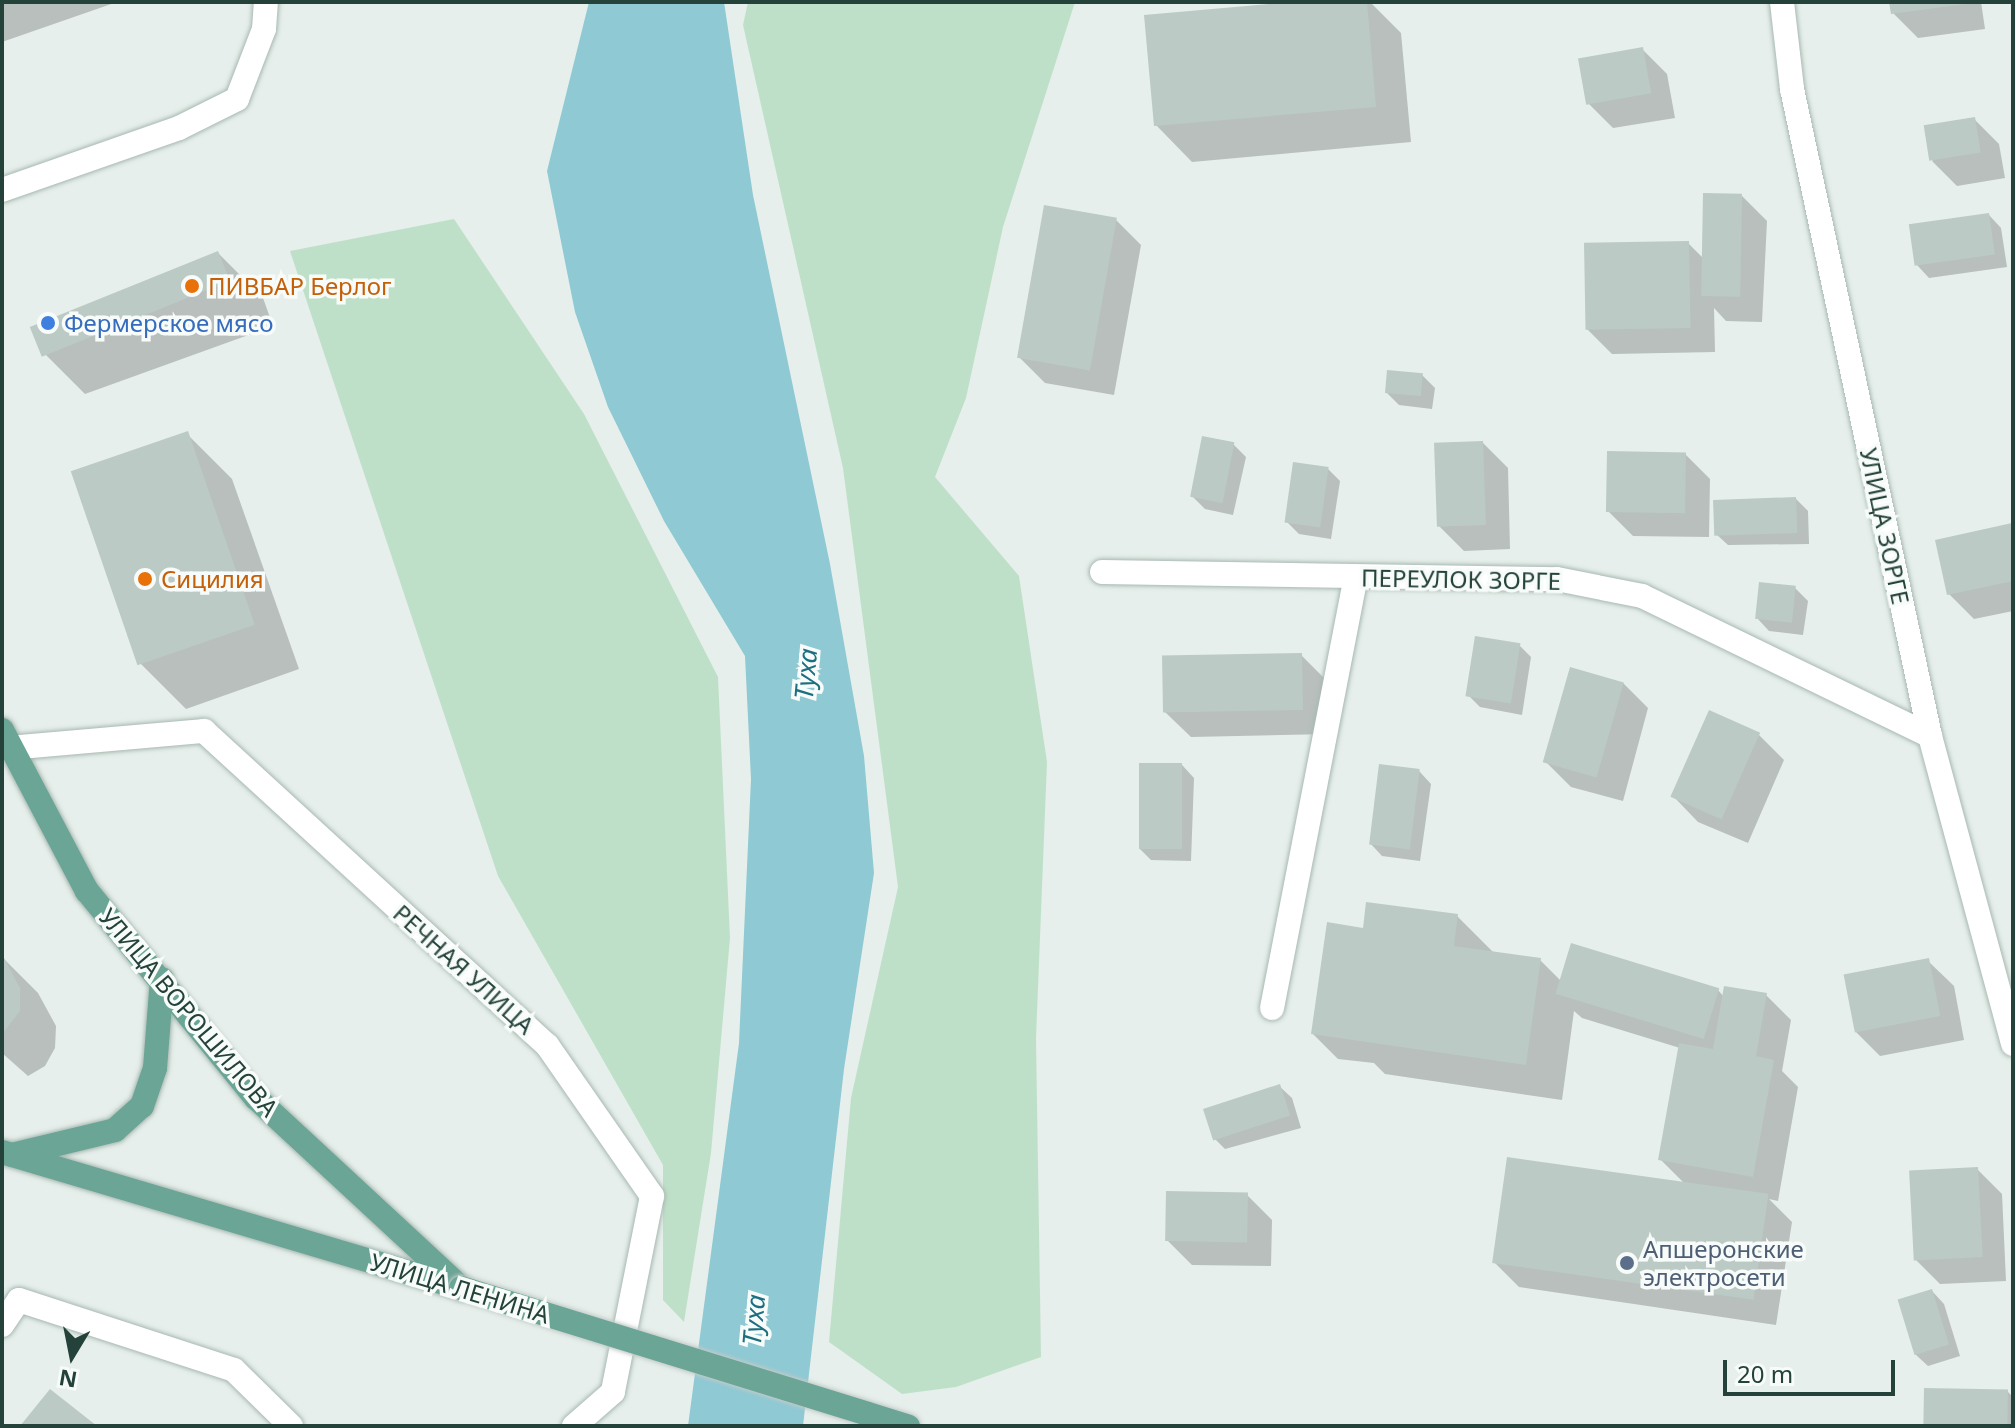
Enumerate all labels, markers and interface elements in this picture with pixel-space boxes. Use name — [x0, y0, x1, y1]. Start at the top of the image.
place label: ПИВБАР Берлог — [208, 272, 392, 300]
marker: ПИВБАР Берлог — [183, 277, 201, 295]
place label: Фермерское мясо — [64, 309, 274, 337]
marker: Фермерское мясо — [39, 314, 57, 332]
street label: УЛИЦА ЗОРГЕ — [1854, 445, 1916, 607]
street label: ПЕРЕУЛОК ЗОРГЕ — [1361, 563, 1561, 595]
place label: Сицилия — [161, 565, 264, 593]
marker: Сицилия — [136, 570, 154, 588]
water label: Туха — [788, 647, 824, 701]
street label: РЕЧНАЯ УЛИЦА — [388, 898, 540, 1040]
street label: УЛИЦА ВОРОШИЛОВА — [94, 902, 284, 1122]
place label: Апшеронские электросети — [1643, 1235, 1804, 1291]
street label: УЛИЦА ЛЕНИНА — [367, 1247, 553, 1329]
marker: Апшеронские электросети — [1618, 1254, 1636, 1272]
water label: Туха — [736, 1293, 772, 1347]
north arrow — [32, 1316, 112, 1396]
scale bar — [1727, 1344, 1899, 1394]
text: 20 m — [1737, 1357, 1793, 1390]
text: N — [56, 1363, 79, 1396]

